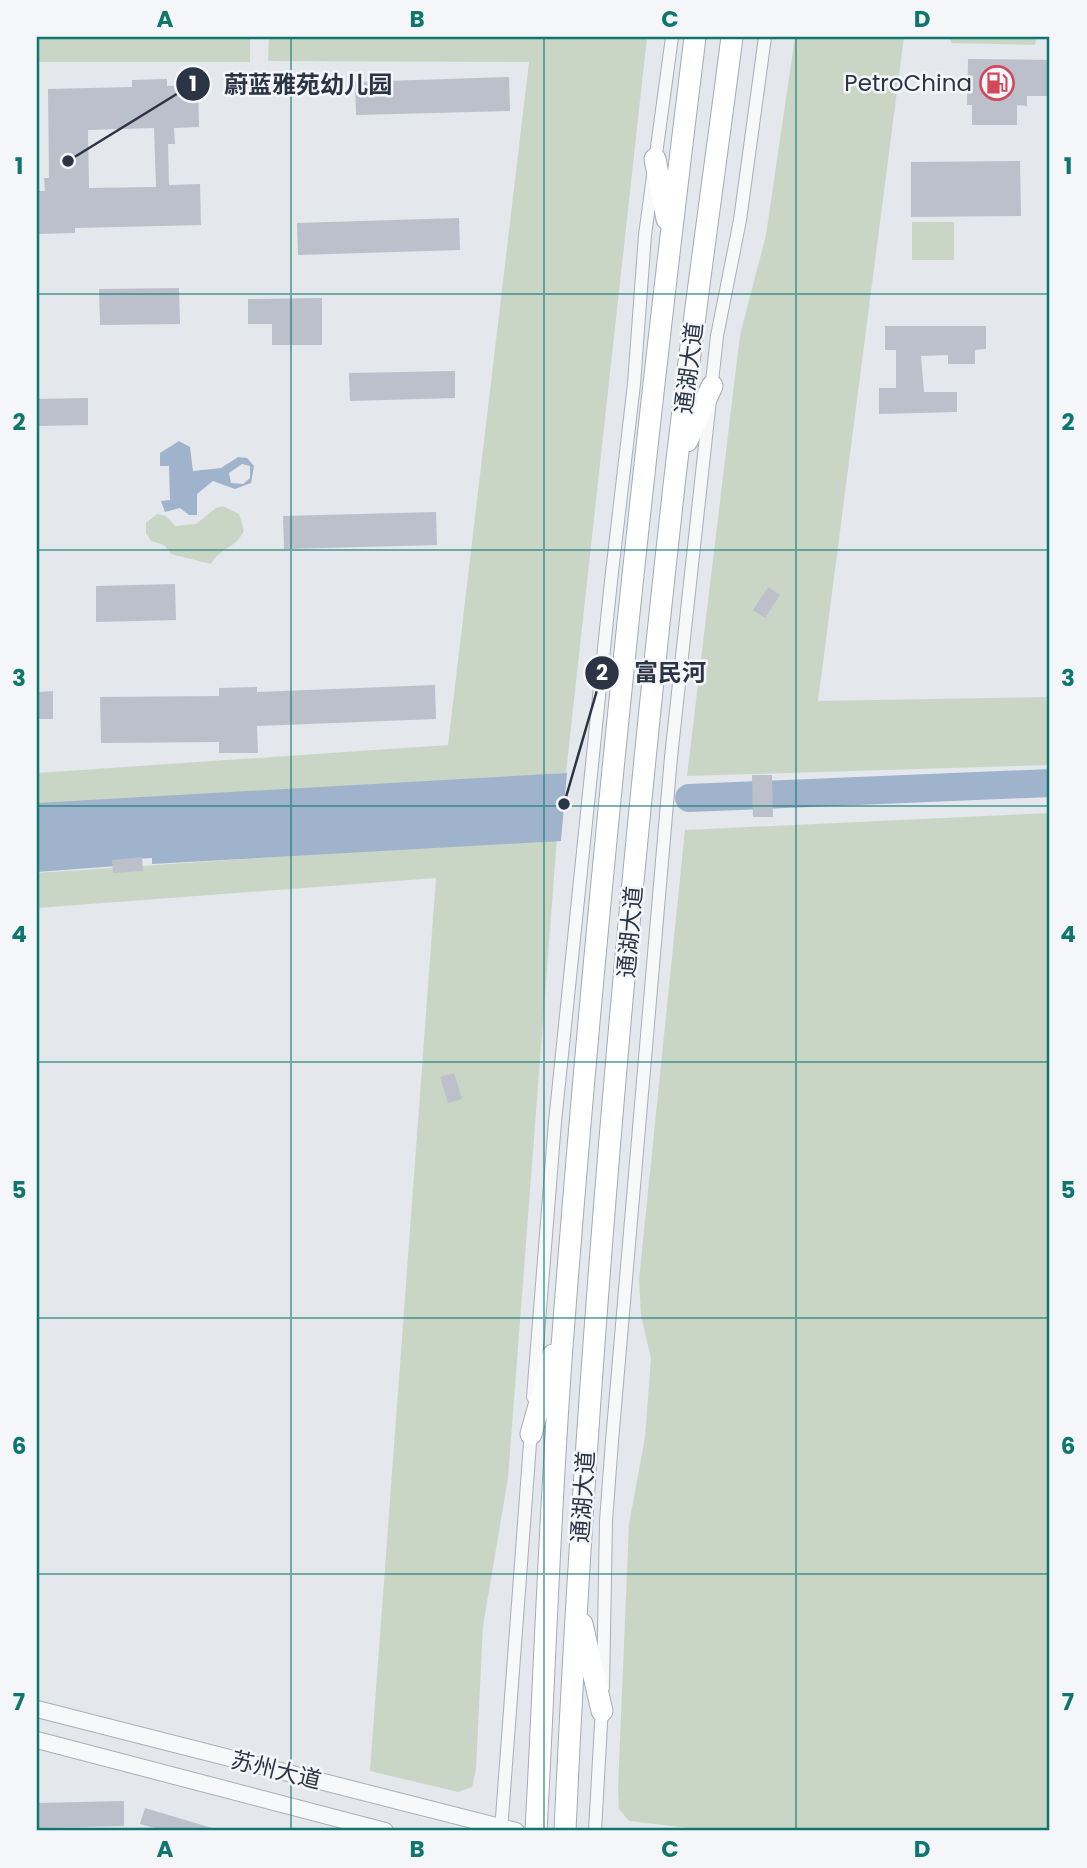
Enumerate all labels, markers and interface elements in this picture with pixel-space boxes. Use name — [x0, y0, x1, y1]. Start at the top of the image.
text: A — [157, 3, 174, 35]
text: B — [409, 3, 425, 35]
text: C — [661, 3, 679, 35]
text: D — [914, 3, 930, 35]
callout: 蔚蓝雅苑幼儿园 — [175, 62, 406, 107]
fuel station icon: PetroChina — [978, 64, 1016, 102]
place label: PetroChina — [844, 67, 972, 99]
text: 蔚蓝雅苑幼儿园 — [224, 68, 392, 101]
text: 1 — [189, 69, 197, 98]
text: 1 — [15, 150, 23, 182]
text: 1 — [1064, 150, 1072, 182]
street label: 通湖大道 — [668, 320, 710, 416]
text: 2 — [12, 406, 26, 438]
text: 2 — [1061, 406, 1075, 438]
callout: 富民河 — [585, 651, 720, 696]
text: 富民河 — [634, 656, 706, 689]
text: 2 — [596, 658, 608, 687]
text: 3 — [12, 662, 26, 694]
text: 3 — [1061, 662, 1075, 694]
street label: 通湖大道 — [610, 885, 650, 979]
text: 4 — [11, 918, 27, 950]
text: 4 — [1060, 918, 1076, 950]
text: 5 — [12, 1174, 26, 1206]
text: 5 — [1061, 1174, 1075, 1206]
text: 6 — [12, 1430, 26, 1462]
text: 6 — [1061, 1430, 1075, 1462]
street label: 通湖大道 — [564, 1450, 602, 1544]
text: 7 — [13, 1686, 25, 1718]
text: 7 — [1062, 1686, 1074, 1718]
street label: 苏州大道 — [227, 1743, 325, 1797]
text: A — [157, 1833, 174, 1865]
text: B — [409, 1833, 425, 1865]
text: C — [661, 1833, 679, 1865]
text: D — [914, 1833, 930, 1865]

